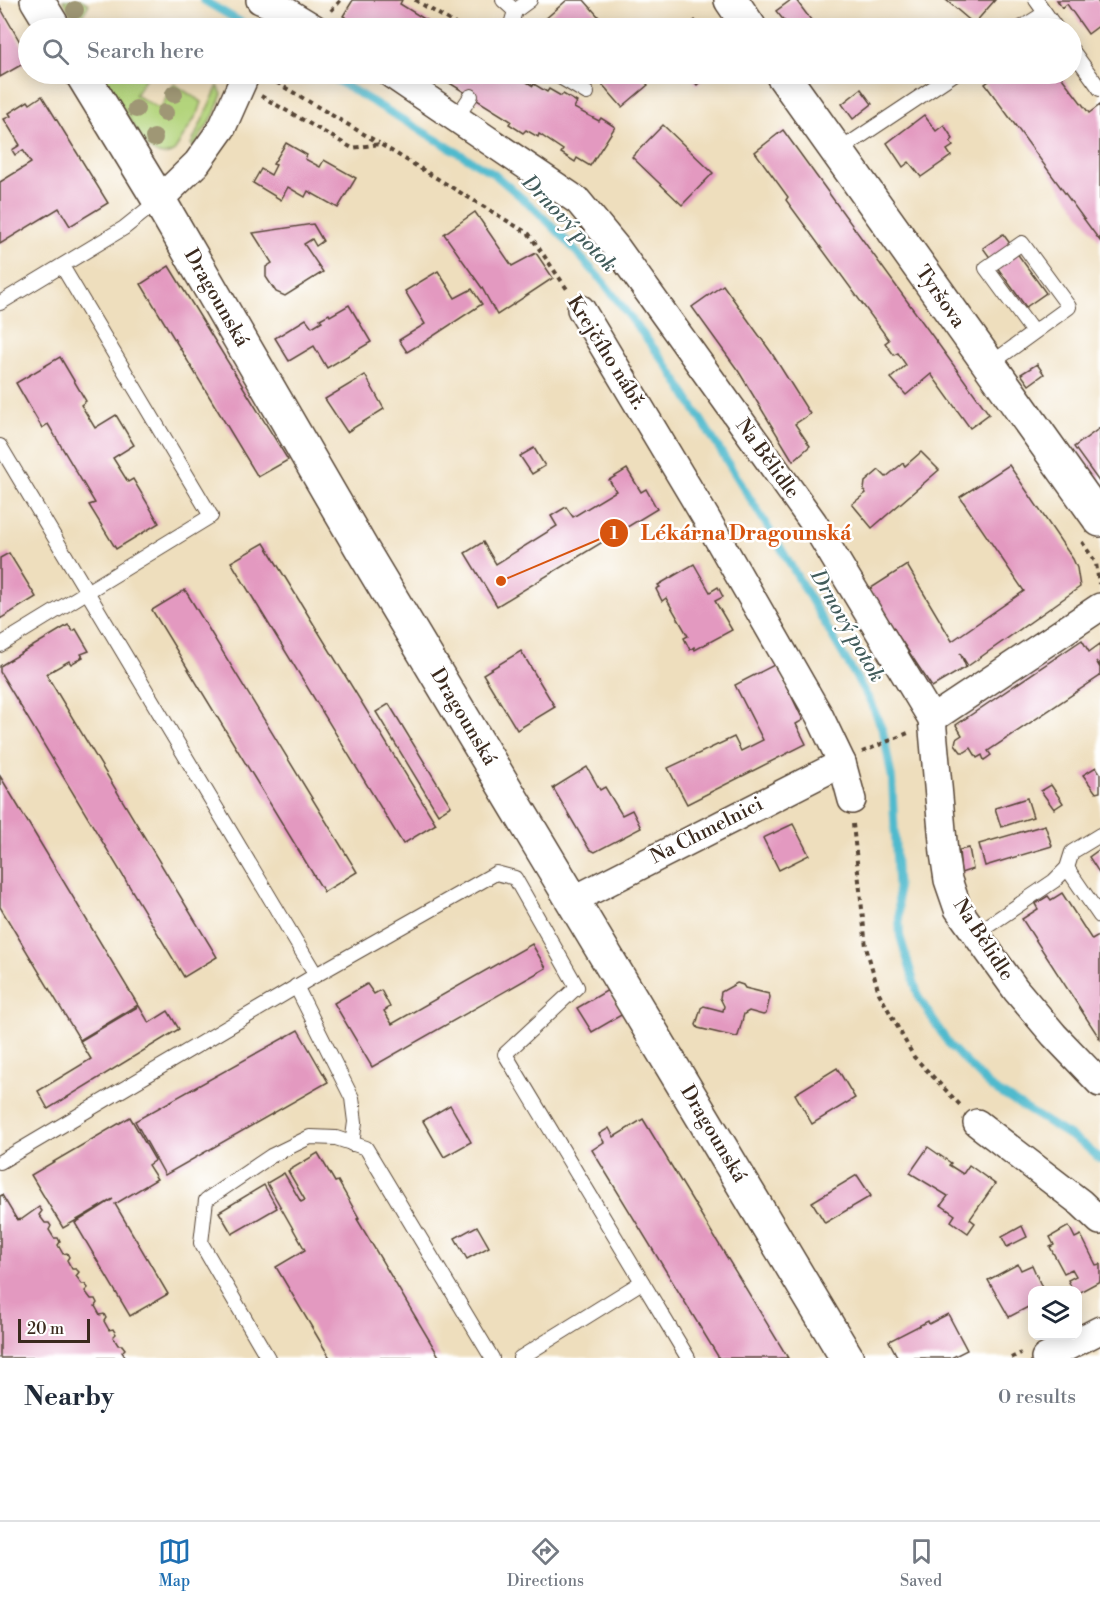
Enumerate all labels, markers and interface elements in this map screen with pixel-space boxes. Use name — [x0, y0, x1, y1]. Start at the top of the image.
search box — [18, 18, 1082, 84]
icon: search — [39, 35, 72, 68]
text: Search here — [87, 38, 204, 65]
water label: Drnový potok — [515, 169, 622, 278]
street label: Dragounská — [178, 245, 255, 352]
street label: Tyršova — [910, 261, 971, 334]
street label: Krejčího nábř. — [561, 291, 651, 415]
street label: Na Bělidle — [730, 414, 804, 504]
callout: Lékárna Dragounská — [599, 513, 863, 552]
text: Lékárna Dragounská — [641, 521, 852, 547]
text: 1 — [610, 522, 619, 545]
water label: Drnový potok — [804, 564, 890, 687]
street label: Dragounská — [424, 664, 502, 771]
street label: Na Chmelnici — [646, 792, 768, 870]
street label: Na Bělidle — [947, 894, 1019, 986]
street label: Dragounská — [674, 1081, 752, 1188]
map controls — [1028, 1286, 1082, 1340]
button: layers — [1028, 1286, 1082, 1340]
scale bar — [18, 1316, 90, 1344]
text: 20 m — [27, 1319, 64, 1339]
text: Nearby — [24, 1381, 114, 1413]
text: 0 results — [998, 1385, 1076, 1410]
tab: Map — [158, 1535, 191, 1591]
tab: Directions — [507, 1535, 584, 1591]
tab: Saved — [900, 1535, 942, 1591]

